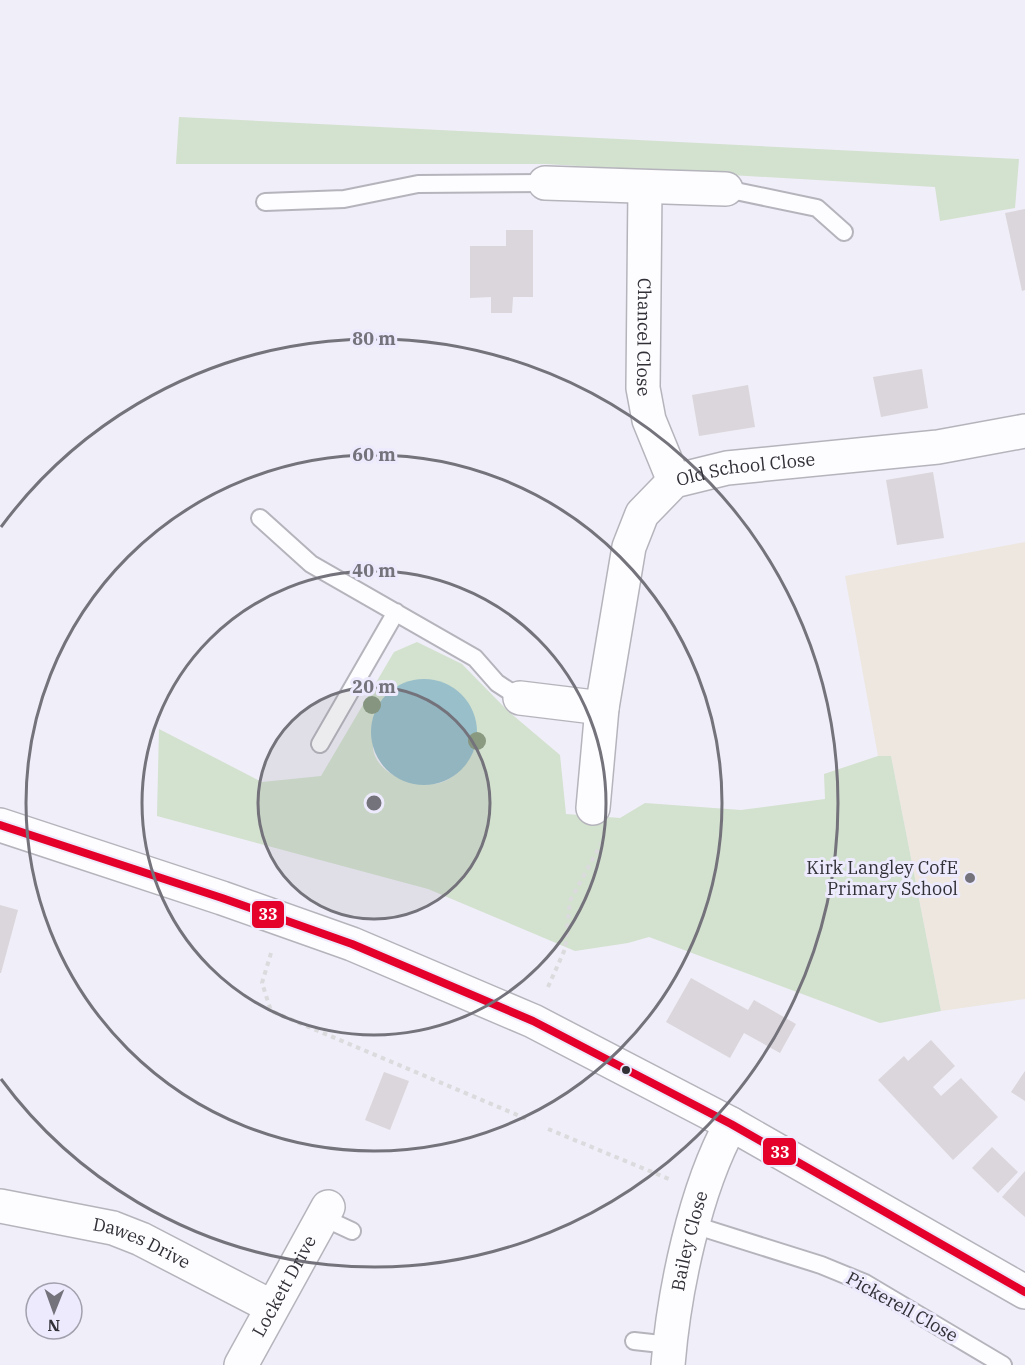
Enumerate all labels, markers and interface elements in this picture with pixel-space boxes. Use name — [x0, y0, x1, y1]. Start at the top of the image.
street label: Chancel Close — [632, 278, 656, 398]
text: 80 m — [352, 327, 396, 350]
text: 60 m — [352, 443, 396, 466]
street label: Old School Close — [674, 447, 816, 491]
text: 40 m — [352, 559, 396, 582]
text: 20 m — [352, 675, 396, 698]
centre of rings — [364, 793, 384, 813]
place label: Kirk Langley CofE Primary School — [806, 856, 958, 900]
marker: Kirk Langley CofE Primary School — [963, 871, 977, 885]
line badge: 33 — [251, 900, 285, 929]
text: 33 — [258, 904, 278, 924]
unlabelled marker — [620, 1064, 632, 1076]
line badge: 33 — [762, 1137, 797, 1166]
text: 33 — [770, 1142, 790, 1162]
street label: Bailey Close — [666, 1188, 713, 1293]
street label: Dawes Drive — [91, 1212, 194, 1274]
street label: Lockett Drive — [247, 1231, 321, 1341]
street label: Pickerell Close — [842, 1266, 962, 1347]
north arrow — [24, 1281, 84, 1341]
text: N — [47, 1316, 60, 1336]

